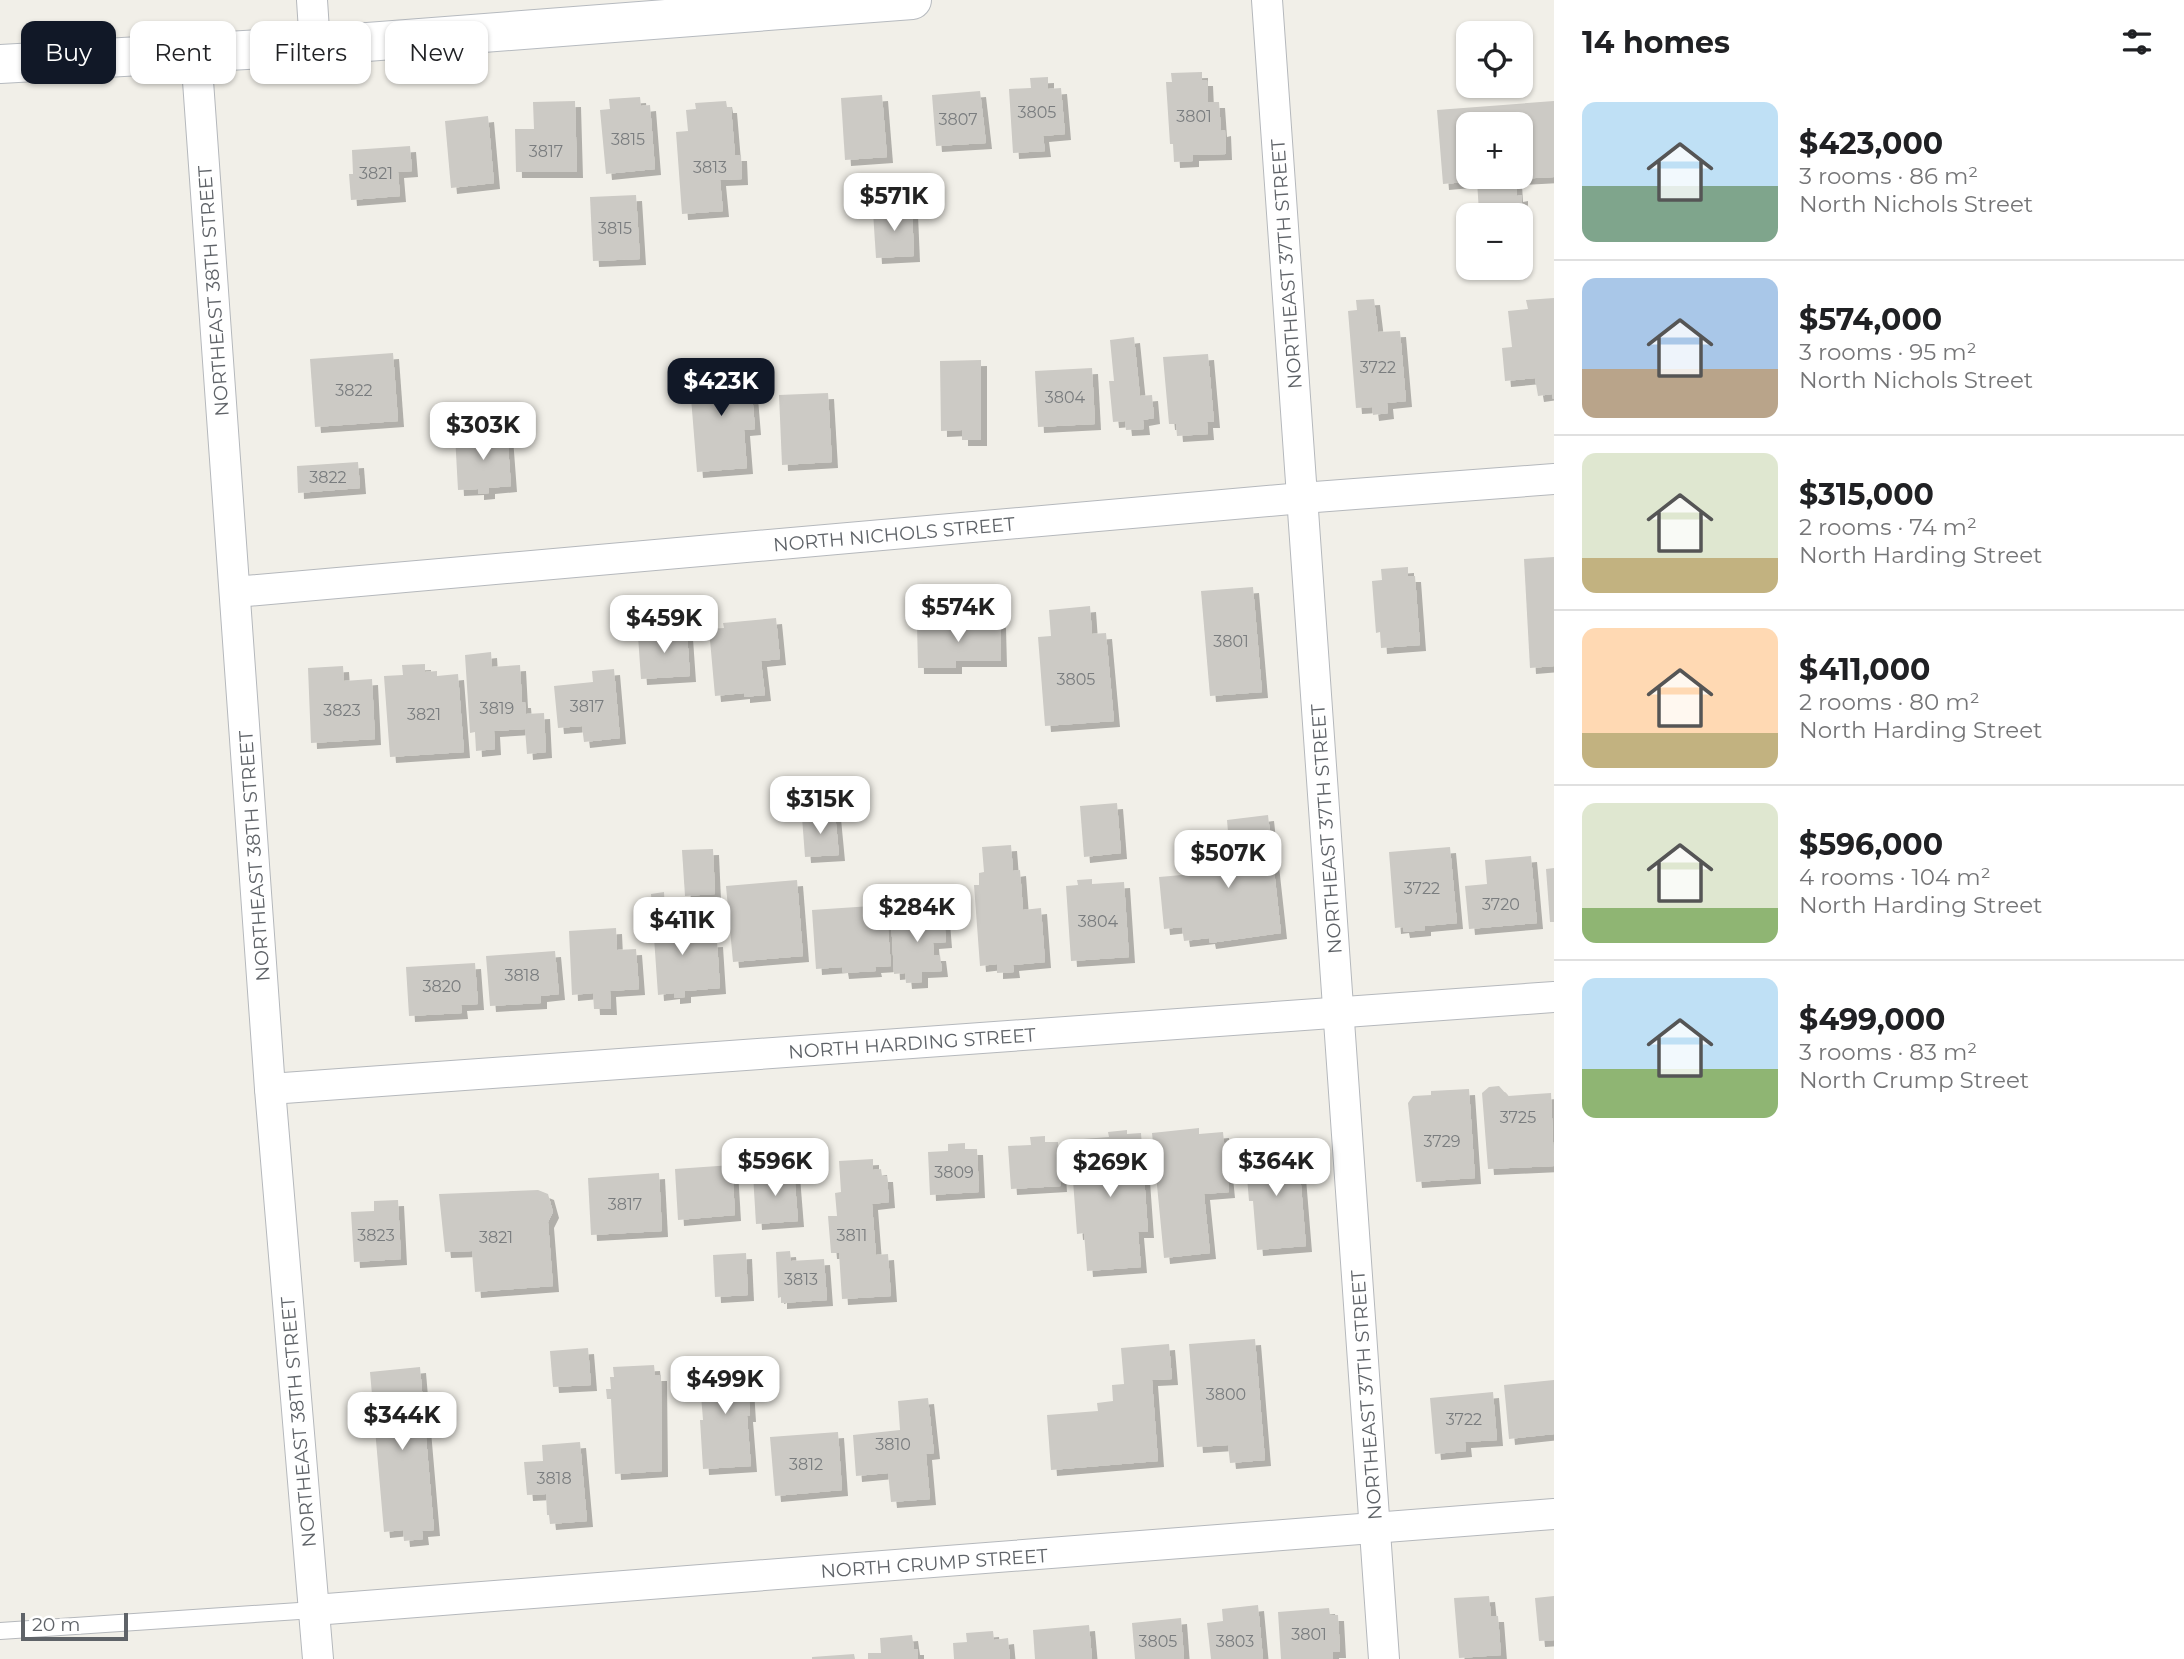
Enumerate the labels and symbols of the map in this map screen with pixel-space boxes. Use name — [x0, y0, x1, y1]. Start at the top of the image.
house number: 3805 — [1018, 103, 1056, 122]
house number: 3801 — [1176, 107, 1212, 126]
house number: 3807 — [938, 110, 978, 129]
house number: 3815 — [611, 130, 645, 149]
street label: NORTHEAST 37TH STREET — [1266, 138, 1307, 390]
house number: 3817 — [529, 142, 563, 161]
house number: 3813 — [693, 158, 727, 177]
house number: 3821 — [359, 164, 393, 183]
street label: NORTHEAST 38TH STREET — [193, 165, 234, 417]
pin: $571K — [845, 174, 943, 233]
house number: 3815 — [598, 219, 632, 238]
pin: $423K — [672, 358, 770, 418]
house number: 3722 — [1360, 358, 1396, 377]
house number: 3822 — [335, 381, 373, 400]
house number: 3804 — [1045, 388, 1086, 407]
pin: $303K — [434, 402, 532, 462]
house number: 3822 — [309, 468, 347, 487]
street label: NORTH NICHOLS STREET — [772, 512, 1016, 557]
pin: $574K — [909, 584, 1007, 644]
pin: $459K — [615, 596, 713, 655]
house number: 3801 — [1213, 632, 1249, 651]
house number: 3805 — [1057, 670, 1095, 689]
house number: 3817 — [570, 697, 604, 716]
house number: 3819 — [480, 699, 514, 718]
house number: 3823 — [323, 701, 361, 720]
street label: NORTHEAST 37TH STREET — [1306, 703, 1347, 955]
house number: 3821 — [407, 705, 441, 724]
street label: NORTHEAST 38TH STREET — [234, 730, 275, 982]
pin: $315K — [771, 776, 869, 836]
pin: $507K — [1179, 830, 1277, 890]
house number: 3722 — [1404, 879, 1440, 898]
pin: $284K — [868, 884, 966, 944]
house number: 3720 — [1482, 895, 1520, 914]
pin: $411K — [633, 898, 731, 957]
house number: 3804 — [1078, 912, 1119, 931]
house number: 3818 — [504, 966, 540, 985]
house number: 3820 — [423, 977, 461, 996]
street label: NORTH HARDING STREET — [787, 1023, 1037, 1064]
house number: 3725 — [1500, 1108, 1536, 1127]
house number: 3729 — [1423, 1132, 1461, 1151]
pin: $596K — [726, 1138, 824, 1198]
pin: $364K — [1227, 1138, 1325, 1198]
pin: $269K — [1061, 1140, 1159, 1199]
house number: 3809 — [934, 1163, 974, 1182]
house number: 3817 — [608, 1195, 642, 1214]
house number: 3823 — [357, 1226, 395, 1245]
house number: 3811 — [837, 1226, 867, 1245]
house number: 3821 — [479, 1228, 513, 1247]
street label: NORTHEAST 37TH STREET — [1346, 1269, 1387, 1521]
house number: 3813 — [784, 1270, 818, 1289]
street label: NORTHEAST 38TH STREET — [276, 1296, 321, 1548]
pin: $499K — [676, 1356, 774, 1416]
house number: 3800 — [1206, 1385, 1246, 1404]
pin: $344K — [353, 1392, 451, 1452]
house number: 3722 — [1446, 1410, 1482, 1429]
house number: 3810 — [875, 1435, 911, 1454]
house number: 3812 — [789, 1455, 823, 1474]
house number: 3818 — [536, 1469, 572, 1488]
street label: NORTH CRUMP STREET — [820, 1544, 1049, 1583]
scale bar — [21, 1610, 128, 1642]
house number: 3801 — [1291, 1625, 1327, 1644]
house number: 3805 — [1139, 1632, 1177, 1651]
house number: 3803 — [1216, 1632, 1254, 1651]

